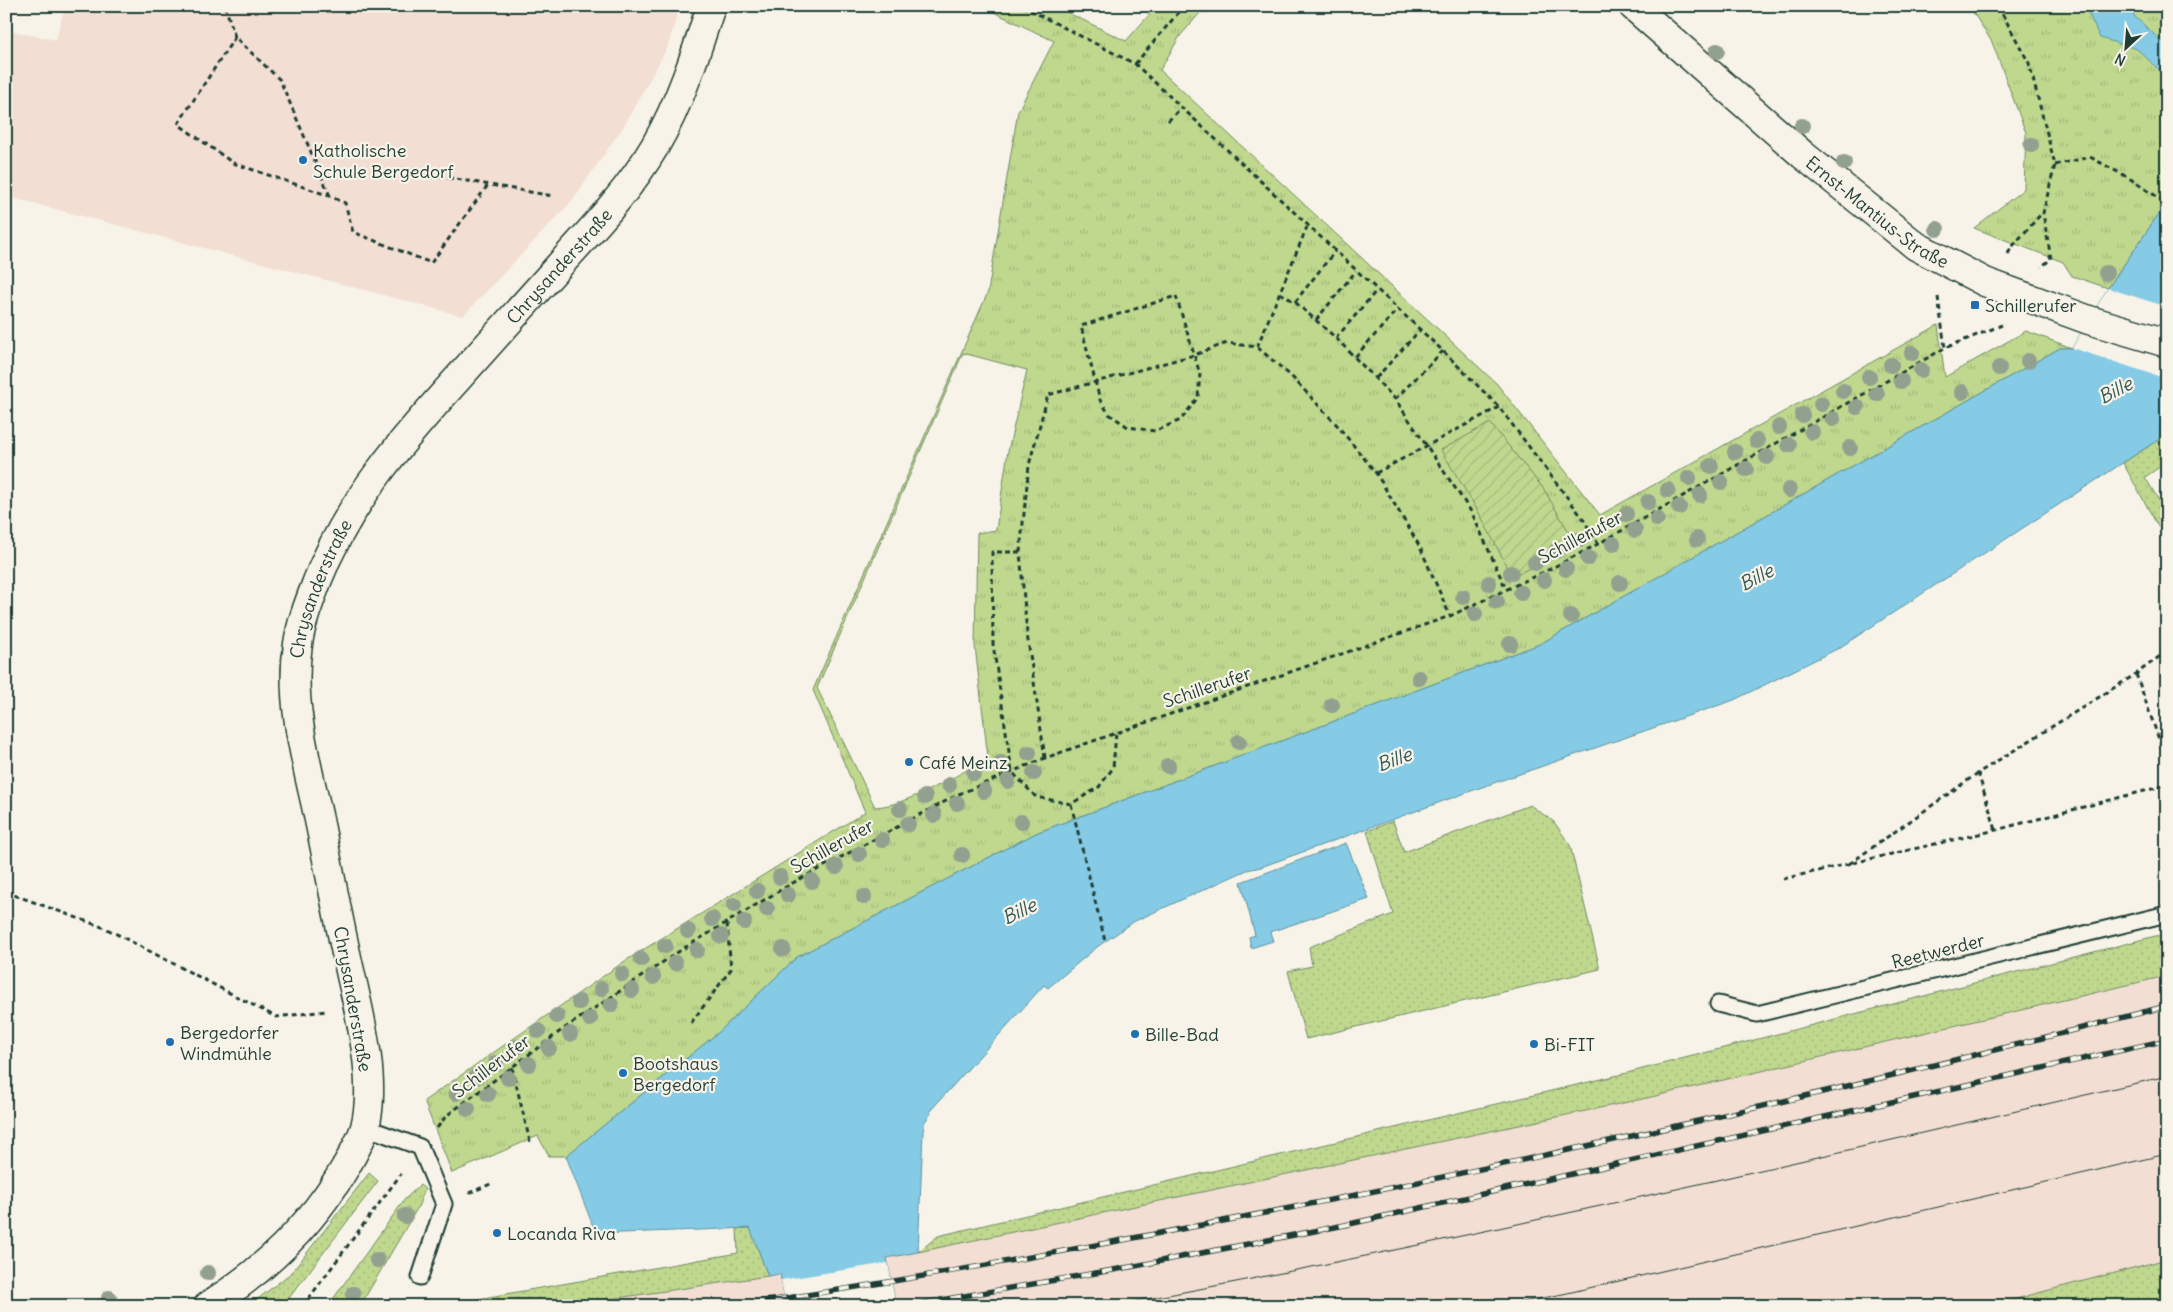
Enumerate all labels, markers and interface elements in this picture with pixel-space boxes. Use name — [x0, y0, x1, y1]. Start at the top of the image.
north arrow — [2100, 22, 2150, 72]
text: N — [2112, 49, 2129, 70]
place label: Katholische Schule Bergedorf — [313, 139, 454, 183]
street label: Ernst-Mantius-Straße — [1801, 151, 1953, 273]
marker: Katholische Schule Bergedorf — [297, 154, 309, 166]
street label: Chrysanderstraße — [501, 203, 617, 328]
place label: Schillerufer — [1985, 294, 2077, 317]
marker: Schillerufer — [1969, 299, 1981, 311]
water label: Bille — [2094, 370, 2138, 409]
street label: Schillerufer — [1534, 505, 1626, 569]
street label: Chrysanderstraße — [285, 515, 357, 660]
water label: Bille — [1735, 557, 1779, 596]
street label: Schillerufer — [1160, 661, 1255, 713]
water label: Bille — [1373, 741, 1416, 776]
place label: Café Meinz — [919, 751, 1008, 774]
marker: Café Meinz — [903, 756, 915, 768]
street label: Schillerufer — [786, 813, 878, 878]
water label: Bille — [998, 892, 1042, 930]
street label: Chrysanderstraße — [329, 924, 377, 1074]
street label: Reetwerder — [1889, 928, 1988, 974]
place label: Bergedorfer Windmühle — [180, 1021, 280, 1065]
place label: Bille-Bad — [1145, 1023, 1219, 1046]
marker: Bille-Bad — [1129, 1028, 1141, 1040]
street label: Schillerufer — [447, 1029, 535, 1103]
place label: Bi-FIT — [1544, 1033, 1595, 1056]
marker: Bergedorfer Windmühle — [164, 1036, 176, 1048]
marker: Bi-FIT — [1528, 1038, 1540, 1050]
place label: Bootshaus Bergedorf — [633, 1052, 718, 1096]
marker: Bootshaus Bergedorf — [617, 1067, 629, 1079]
place label: Locanda Riva — [507, 1222, 616, 1245]
marker: Locanda Riva — [491, 1227, 503, 1239]

